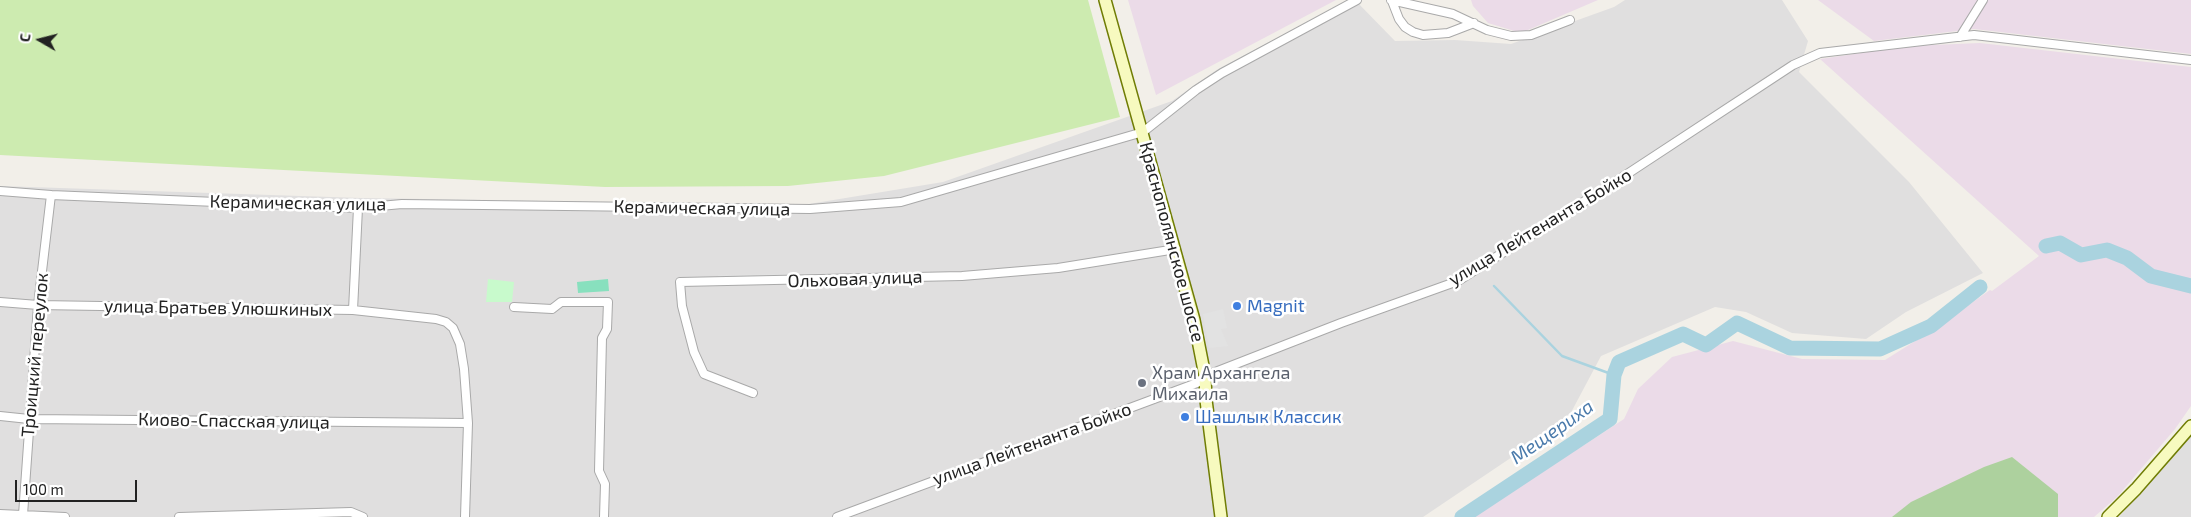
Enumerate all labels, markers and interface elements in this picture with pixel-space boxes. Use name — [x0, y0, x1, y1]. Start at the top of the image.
north arrow — [15, 15, 65, 65]
text: С — [16, 33, 34, 43]
street label: Краснополянское шоссе — [1135, 140, 1209, 344]
street label: улица Лейтенанта Бойко — [1445, 164, 1635, 290]
street label: Керамическая улица — [209, 191, 387, 215]
street label: Керамическая улица — [613, 196, 791, 220]
street label: Ольховая улица — [787, 266, 923, 292]
street label: Троицкий переулок — [17, 272, 53, 438]
street label: улица Братьев Улюшкиных — [104, 295, 332, 321]
place label: Magnit — [1247, 295, 1304, 317]
marker: Magnit — [1231, 300, 1243, 312]
place label: Храм Архангела Михаила — [1152, 362, 1291, 404]
marker: Храм Архангела Михаила — [1136, 377, 1148, 389]
water label: Мещериха — [1506, 395, 1598, 469]
street label: улица Лейтенанта Бойко — [930, 398, 1134, 490]
place label: Шашлык Классик — [1195, 406, 1342, 428]
street label: Киово-Спасская улица — [138, 409, 330, 433]
marker: Шашлык Классик — [1179, 411, 1191, 423]
scale bar — [18, 470, 140, 502]
text: 100 m — [23, 480, 64, 498]

